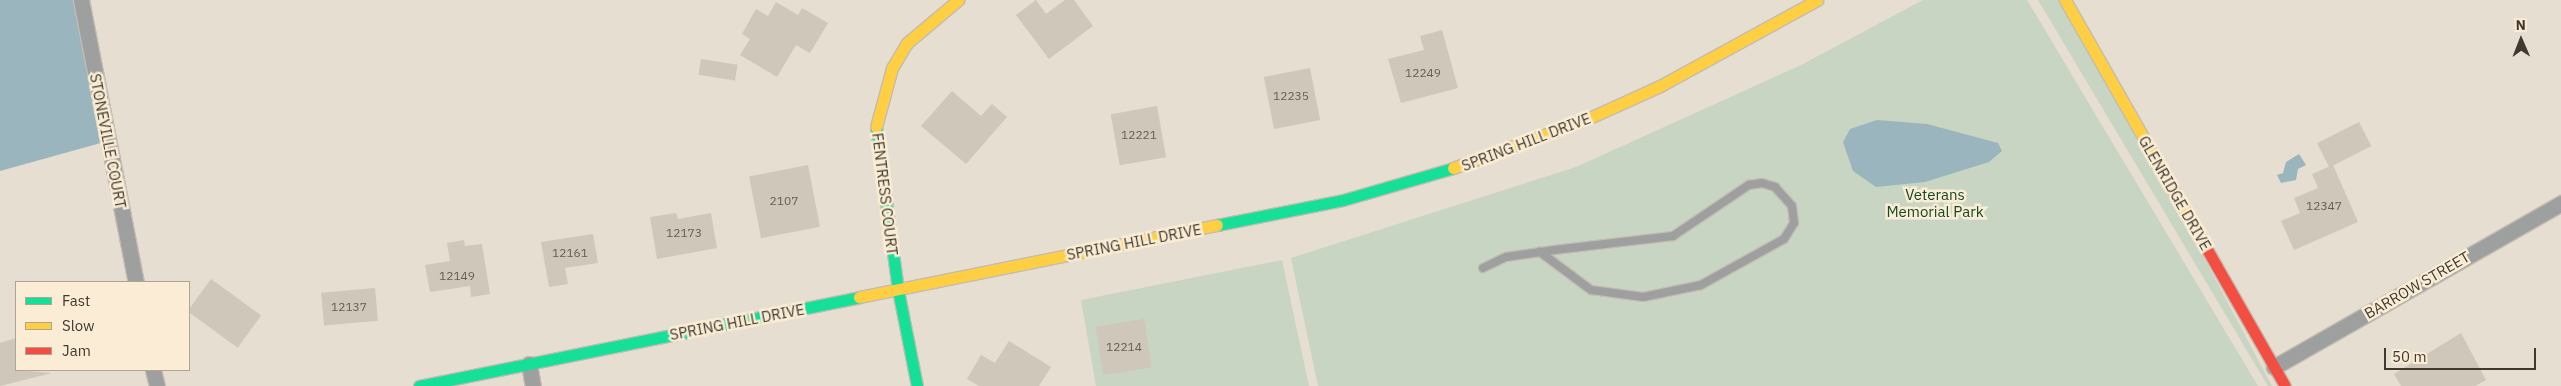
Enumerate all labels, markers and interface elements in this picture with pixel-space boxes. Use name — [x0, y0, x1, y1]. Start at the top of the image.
north arrow — [2496, 15, 2546, 65]
text: N — [2516, 16, 2526, 34]
house number: 12249 — [1405, 66, 1441, 80]
street label: STONEVILLE COURT — [86, 72, 130, 210]
house number: 12235 — [1273, 89, 1309, 103]
street label: SPRING HILL DRIVE — [1459, 109, 1593, 175]
house number: 12221 — [1121, 128, 1157, 142]
street label: FENTRESS COURT — [869, 132, 901, 256]
street label: GLENRIDGE DRIVE — [2135, 133, 2215, 253]
park label: Veterans Memorial Park — [1886, 185, 1984, 220]
house number: 2107 — [770, 194, 798, 208]
house number: 12347 — [2306, 199, 2342, 213]
street label: SPRING HILL DRIVE — [1065, 220, 1203, 264]
house number: 12173 — [666, 226, 702, 240]
house number: 12161 — [552, 246, 588, 260]
street label: BARROW STREET — [2361, 248, 2473, 322]
house number: 12149 — [439, 269, 475, 283]
legend — [15, 281, 190, 371]
text: Fast — [62, 291, 90, 310]
house number: 12137 — [331, 300, 367, 314]
street label: SPRING HILL DRIVE — [668, 300, 806, 344]
text: Slow — [62, 316, 95, 335]
scale bar — [2386, 338, 2538, 370]
house number: 12214 — [1106, 340, 1142, 354]
text: Jam — [62, 341, 91, 360]
text: 50 m — [2392, 347, 2427, 366]

